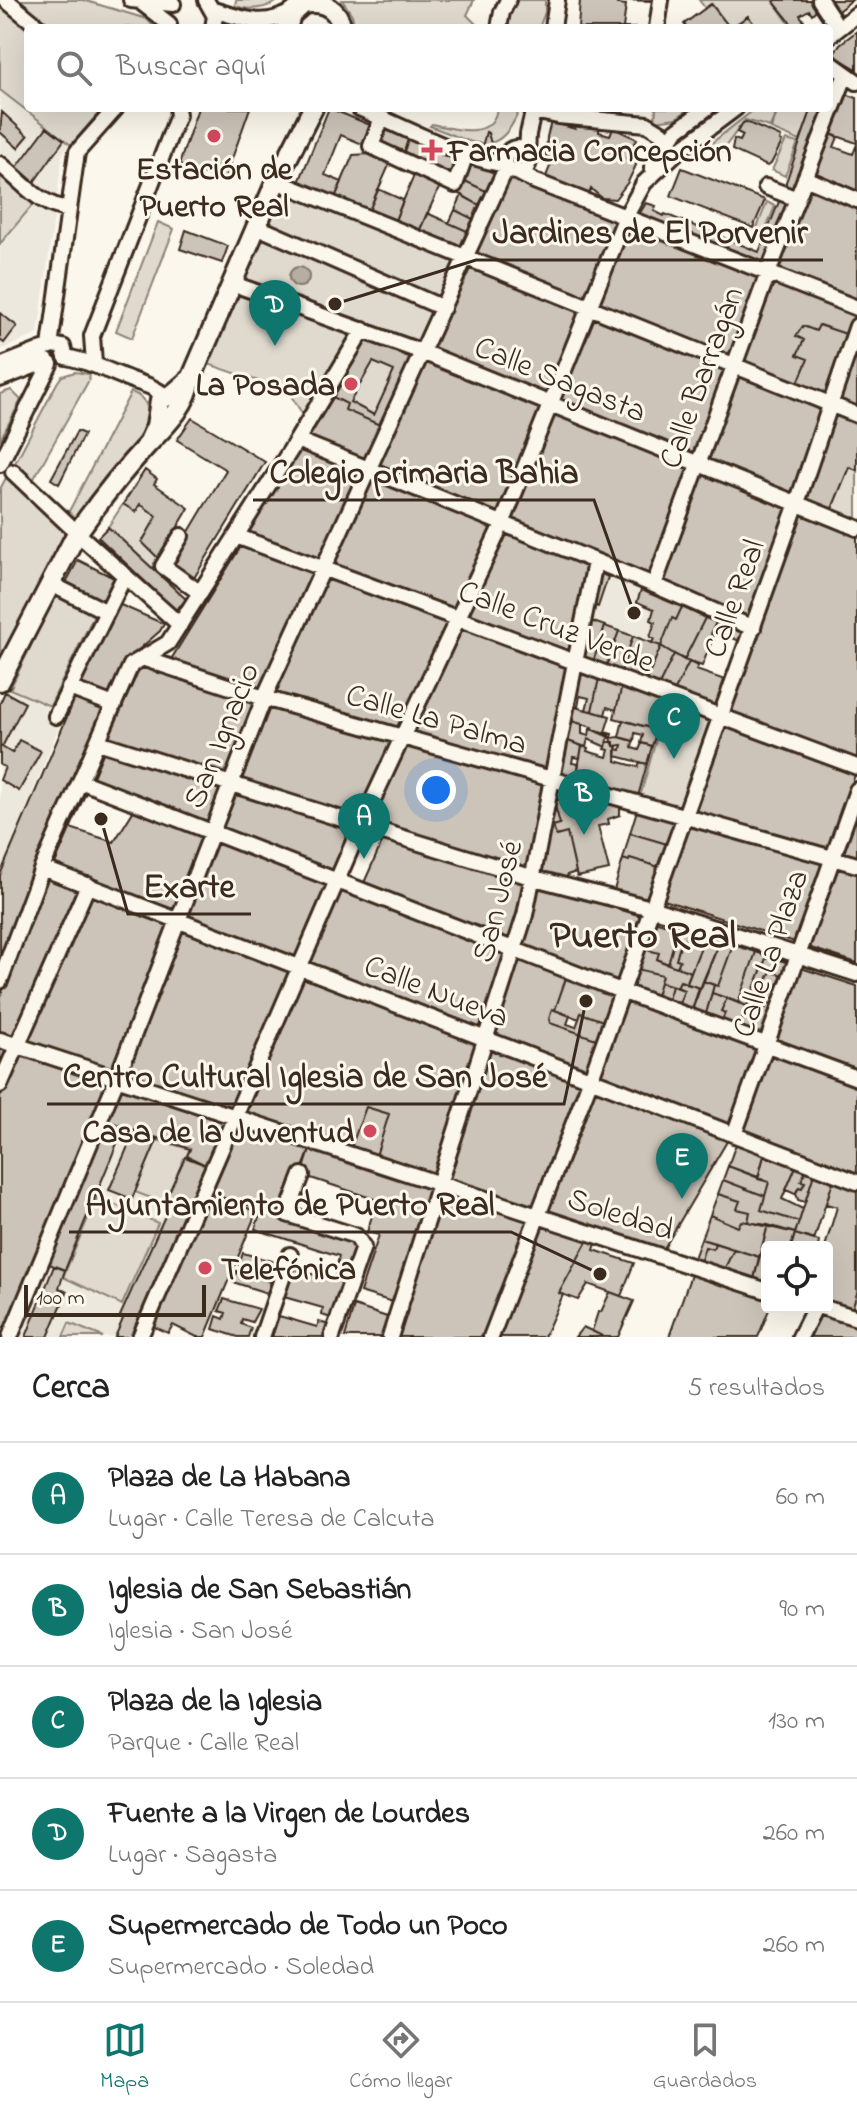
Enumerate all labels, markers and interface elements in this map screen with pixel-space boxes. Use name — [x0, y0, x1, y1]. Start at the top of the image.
search box — [24, 24, 833, 112]
icon: search — [52, 46, 96, 90]
text: Buscar aquí — [116, 46, 266, 90]
marker: Estación de Puerto Real — [205, 127, 223, 145]
place label: Farmacia Concepción — [446, 130, 732, 177]
marker: Farmacia Concepción — [423, 141, 441, 159]
place label: Estación de Puerto Real — [136, 148, 294, 232]
callout: Jardines de El Porvenir — [476, 202, 823, 260]
text: Jardines de El Porvenir — [493, 210, 809, 260]
pin: D — [249, 280, 301, 346]
street label: Calle Barragán — [649, 281, 758, 476]
street label: Calle Sagasta — [467, 325, 653, 437]
place label: La Posada — [196, 364, 335, 411]
marker: La Posada — [342, 375, 360, 393]
callout: Colegio primaria Bahia — [253, 442, 594, 500]
text: Colegio primaria Bahia — [269, 450, 579, 501]
street label: Calle Real — [693, 534, 779, 665]
street label: Calle Cruz Verde — [451, 569, 661, 687]
street label: San Ignacio — [173, 656, 274, 816]
street label: Calle La Palma — [340, 673, 532, 770]
pin: C — [648, 693, 700, 759]
pin: B — [558, 769, 610, 835]
your location — [416, 770, 456, 810]
pin: A — [338, 793, 390, 859]
street label: San José — [462, 835, 537, 968]
callout: Exarte — [128, 856, 251, 914]
text: Exarte — [143, 864, 235, 914]
street label: Calle La Plaza — [722, 864, 823, 1045]
district label: Puerto Real — [550, 908, 736, 967]
street label: Calle Nueva — [357, 944, 515, 1042]
callout: Centro Cultural Iglesia de San José — [47, 1046, 564, 1104]
text: Centro Cultural Iglesia de San José — [63, 1054, 548, 1105]
place label: Casa de la Juventud — [82, 1111, 354, 1158]
marker: Casa de la Juventud — [361, 1122, 379, 1140]
pin: E — [656, 1133, 708, 1199]
callout: Ayuntamiento de Puerto Real — [69, 1174, 511, 1232]
street label: Soledad — [561, 1177, 679, 1256]
text: Ayuntamiento de Puerto Real — [85, 1182, 495, 1233]
map controls — [761, 1241, 833, 1313]
button: locate — [761, 1241, 833, 1313]
place label: Telefónica — [221, 1248, 356, 1295]
marker: Telefónica — [196, 1259, 214, 1277]
scale bar — [24, 1281, 206, 1317]
text: 100 m — [36, 1283, 85, 1315]
text: Cerca — [32, 1364, 110, 1414]
text: 5 resultados — [687, 1370, 825, 1408]
text: Plaza de La Habana — [108, 1457, 350, 1501]
text: A — [50, 1479, 66, 1517]
text: 60 m — [776, 1479, 825, 1517]
text: Lugar · Calle Teresa de Calcuta — [108, 1501, 435, 1539]
text: Iglesia de San Sebastián — [108, 1569, 411, 1613]
text: B — [49, 1591, 67, 1629]
text: 90 m — [779, 1591, 825, 1629]
text: Iglesia · San José — [108, 1613, 292, 1651]
text: Plaza de la Iglesia — [108, 1681, 322, 1725]
text: C — [51, 1703, 65, 1741]
text: 130 m — [768, 1703, 825, 1741]
text: Parque · Calle Real — [108, 1725, 299, 1763]
text: Fuente a la Virgen de Lourdes — [108, 1793, 470, 1837]
text: D — [48, 1815, 68, 1853]
text: 260 m — [763, 1815, 825, 1853]
text: Lugar · Sagasta — [108, 1837, 277, 1875]
text: Supermercado de Todo un Poco — [108, 1905, 508, 1949]
text: E — [50, 1927, 66, 1965]
text: 260 m — [763, 1927, 825, 1965]
text: Supermercado · Soledad — [108, 1949, 374, 1987]
tab: Mapa — [100, 2018, 149, 2098]
tab: Cómo llegar — [349, 2018, 453, 2098]
tab: Guardados — [653, 2018, 757, 2098]

